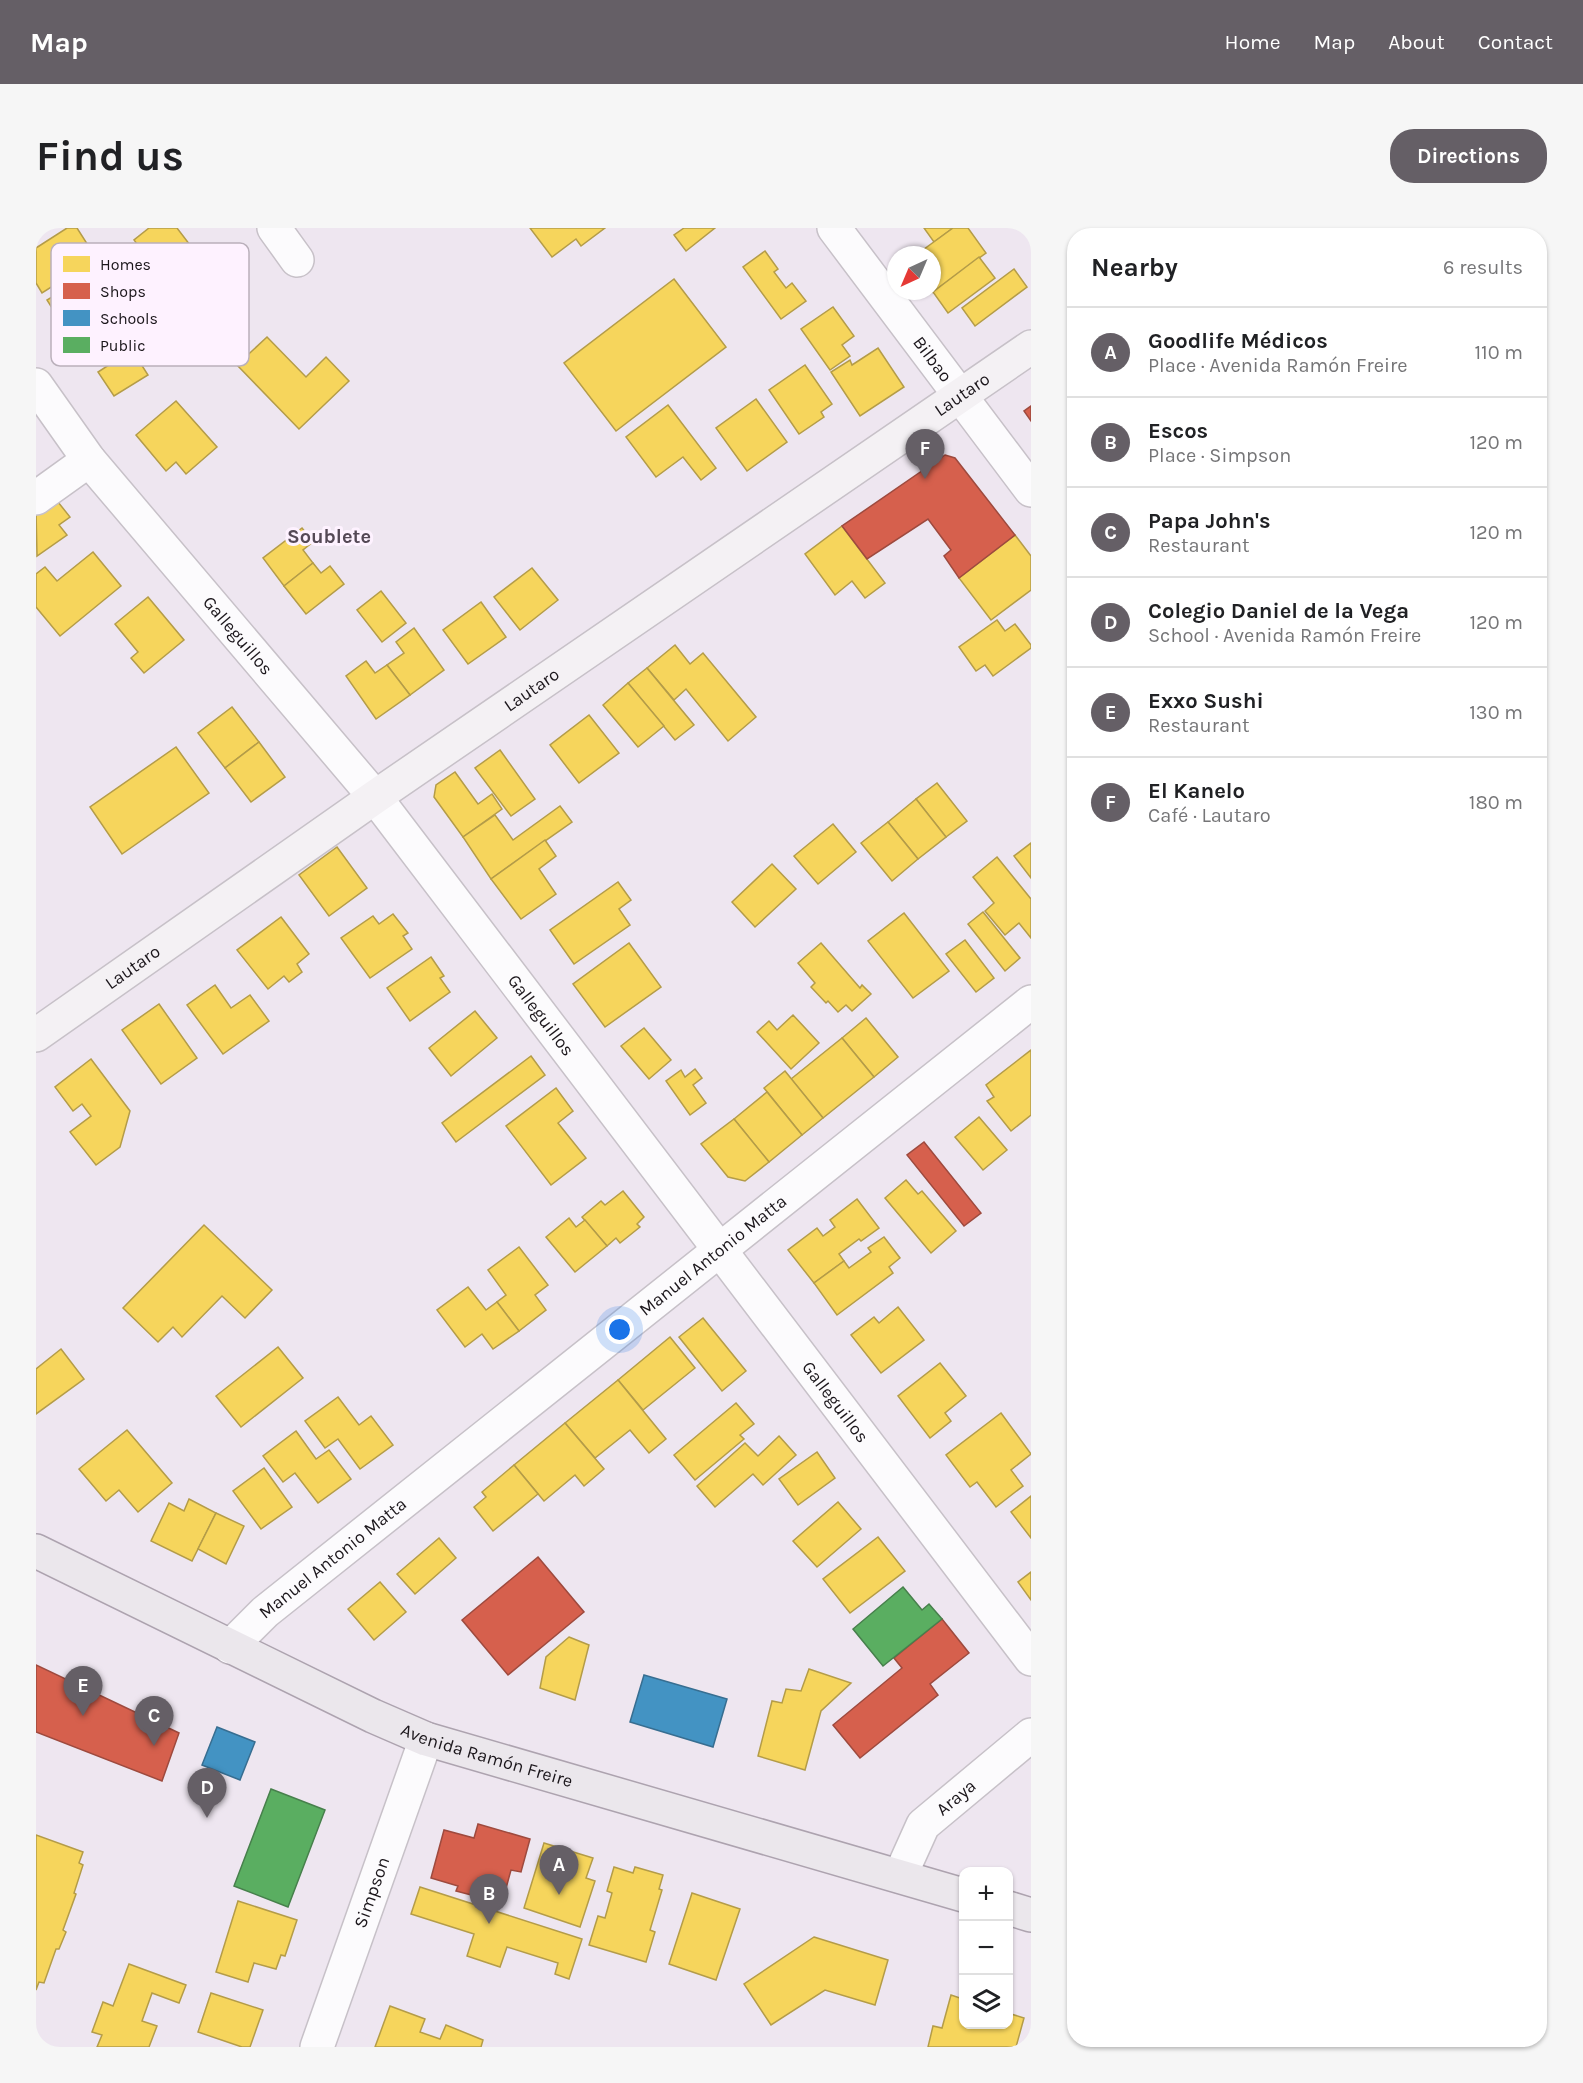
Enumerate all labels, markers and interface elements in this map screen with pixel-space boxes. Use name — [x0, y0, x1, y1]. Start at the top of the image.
text: Map — [30, 26, 88, 59]
text: Home — [1225, 30, 1281, 54]
text: Map — [1314, 30, 1355, 54]
text: About — [1388, 30, 1445, 54]
text: Contact — [1478, 30, 1553, 54]
button: Directions — [1390, 129, 1547, 183]
text: Find us — [36, 131, 184, 181]
legend — [51, 243, 249, 366]
north arrow — [887, 246, 941, 300]
text: Nearby — [1091, 252, 1178, 283]
text: Homes — [100, 255, 151, 274]
text: 6 results — [1443, 256, 1523, 279]
text: Shops — [100, 282, 146, 301]
text: Schools — [100, 309, 158, 328]
text: Goodlife Médicos — [1148, 328, 1328, 354]
street label: Bilbao — [908, 332, 957, 386]
text: Public — [100, 336, 146, 355]
text: A — [1104, 341, 1117, 364]
text: 110 m — [1474, 341, 1523, 364]
text: Place · Avenida Ramón Freire — [1148, 354, 1408, 377]
street label: Lautaro — [930, 368, 994, 421]
text: Escos — [1148, 418, 1208, 444]
pin: F — [906, 430, 944, 479]
text: B — [1104, 431, 1117, 454]
text: 120 m — [1469, 431, 1523, 454]
text: Place · Simpson — [1148, 444, 1291, 467]
text: Papa John's — [1148, 508, 1271, 534]
text: C — [1104, 521, 1117, 544]
text: 120 m — [1469, 521, 1523, 544]
district label: Soublete — [287, 525, 371, 548]
text: Restaurant — [1148, 534, 1250, 557]
street label: Galleguillos — [198, 591, 278, 679]
text: Colegio Daniel de la Vega — [1148, 598, 1409, 624]
text: D — [1104, 611, 1117, 634]
text: 120 m — [1469, 611, 1523, 634]
text: School · Avenida Ramón Freire — [1148, 624, 1421, 647]
street label: Lautaro — [500, 663, 563, 716]
text: Exxo Sushi — [1148, 688, 1264, 714]
text: E — [1105, 701, 1116, 724]
text: 130 m — [1469, 701, 1523, 724]
text: Restaurant — [1148, 714, 1250, 737]
text: El Kanelo — [1148, 778, 1245, 804]
text: F — [1105, 791, 1116, 814]
text: 180 m — [1469, 791, 1523, 814]
text: Café · Lautaro — [1148, 804, 1271, 827]
street label: Lautaro — [101, 940, 164, 994]
street label: Galleguillos — [503, 970, 579, 1060]
street label: Manuel Antonio Matta — [635, 1190, 791, 1321]
your location — [605, 1315, 634, 1344]
street label: Galleguillos — [797, 1357, 873, 1447]
street label: Manuel Antonio Matta — [254, 1493, 411, 1624]
pin: E — [64, 1666, 102, 1716]
pin: C — [134, 1696, 174, 1746]
street label: Avenida Ramón Freire — [398, 1718, 575, 1792]
pin: D — [188, 1768, 226, 1818]
street label: Araya — [932, 1775, 980, 1820]
pin: A — [540, 1846, 578, 1895]
street label: Simpson — [349, 1854, 394, 1931]
map controls — [959, 1867, 1013, 2029]
button: + — [959, 1867, 1013, 1921]
pin: B — [470, 1874, 508, 1924]
button: − — [959, 1921, 1013, 1975]
button: layers — [959, 1975, 1013, 2029]

